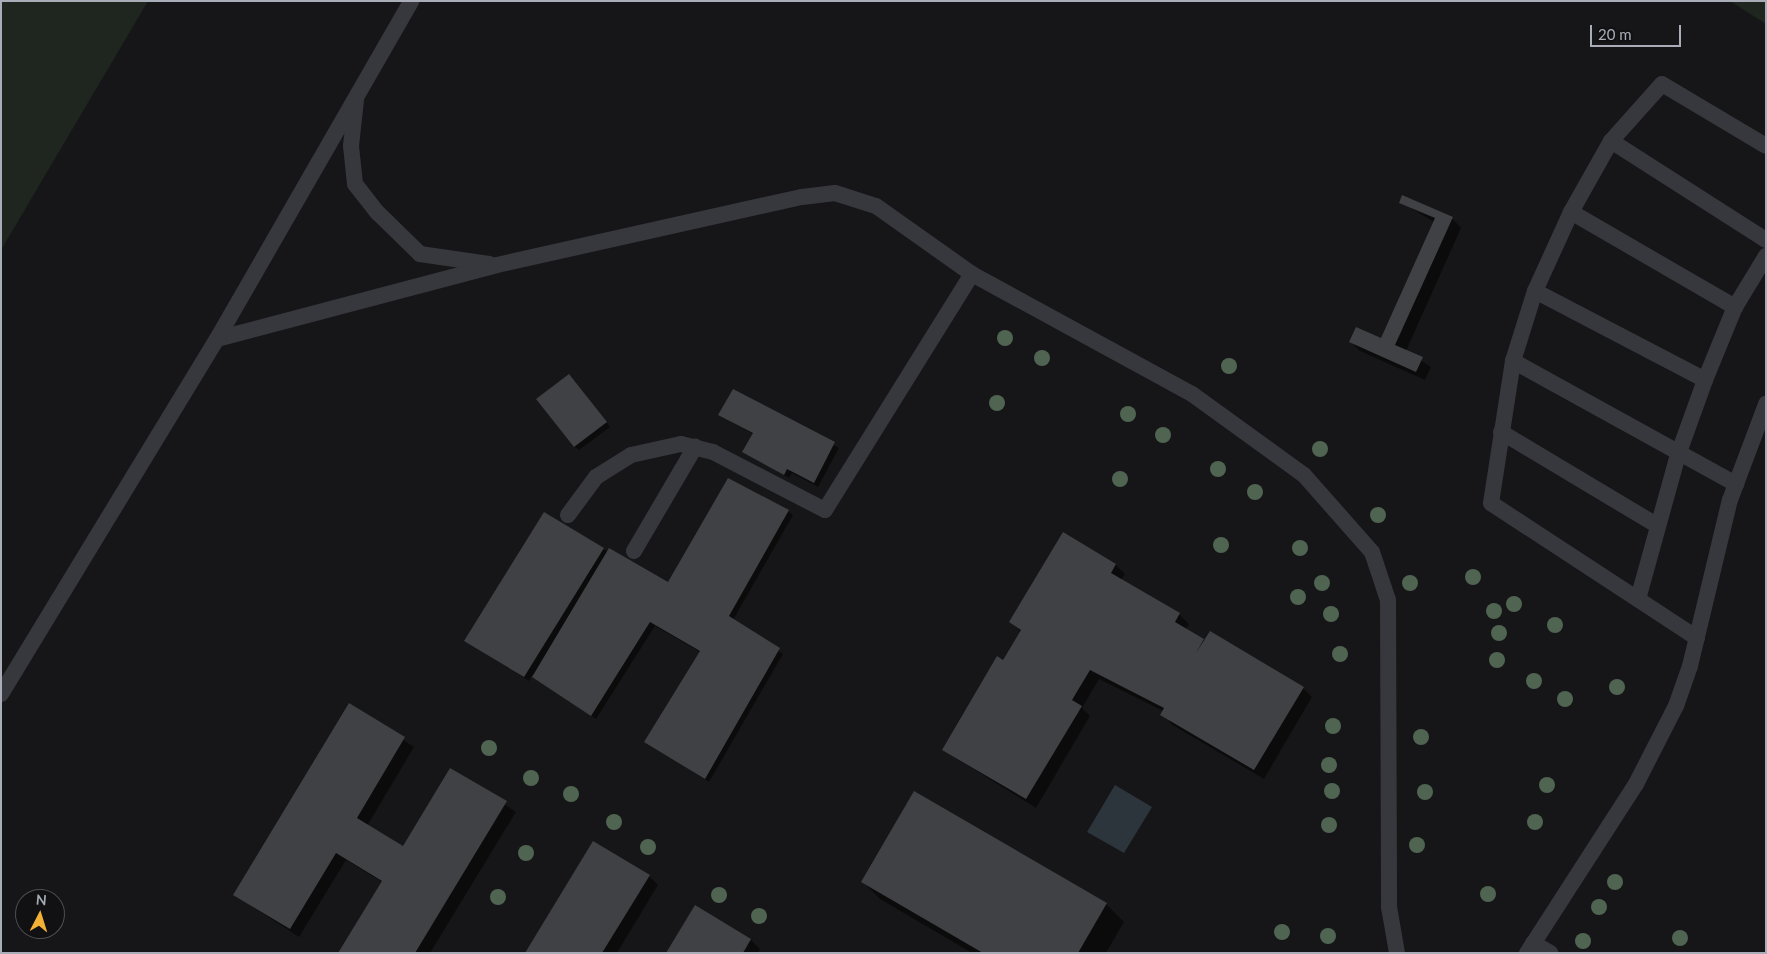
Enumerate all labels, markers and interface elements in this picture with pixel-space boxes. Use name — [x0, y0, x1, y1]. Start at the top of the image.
scale bar — [1592, 15, 1683, 47]
text: 20 m — [1598, 25, 1632, 43]
north arrow — [15, 889, 65, 939]
text: N — [35, 891, 47, 908]

